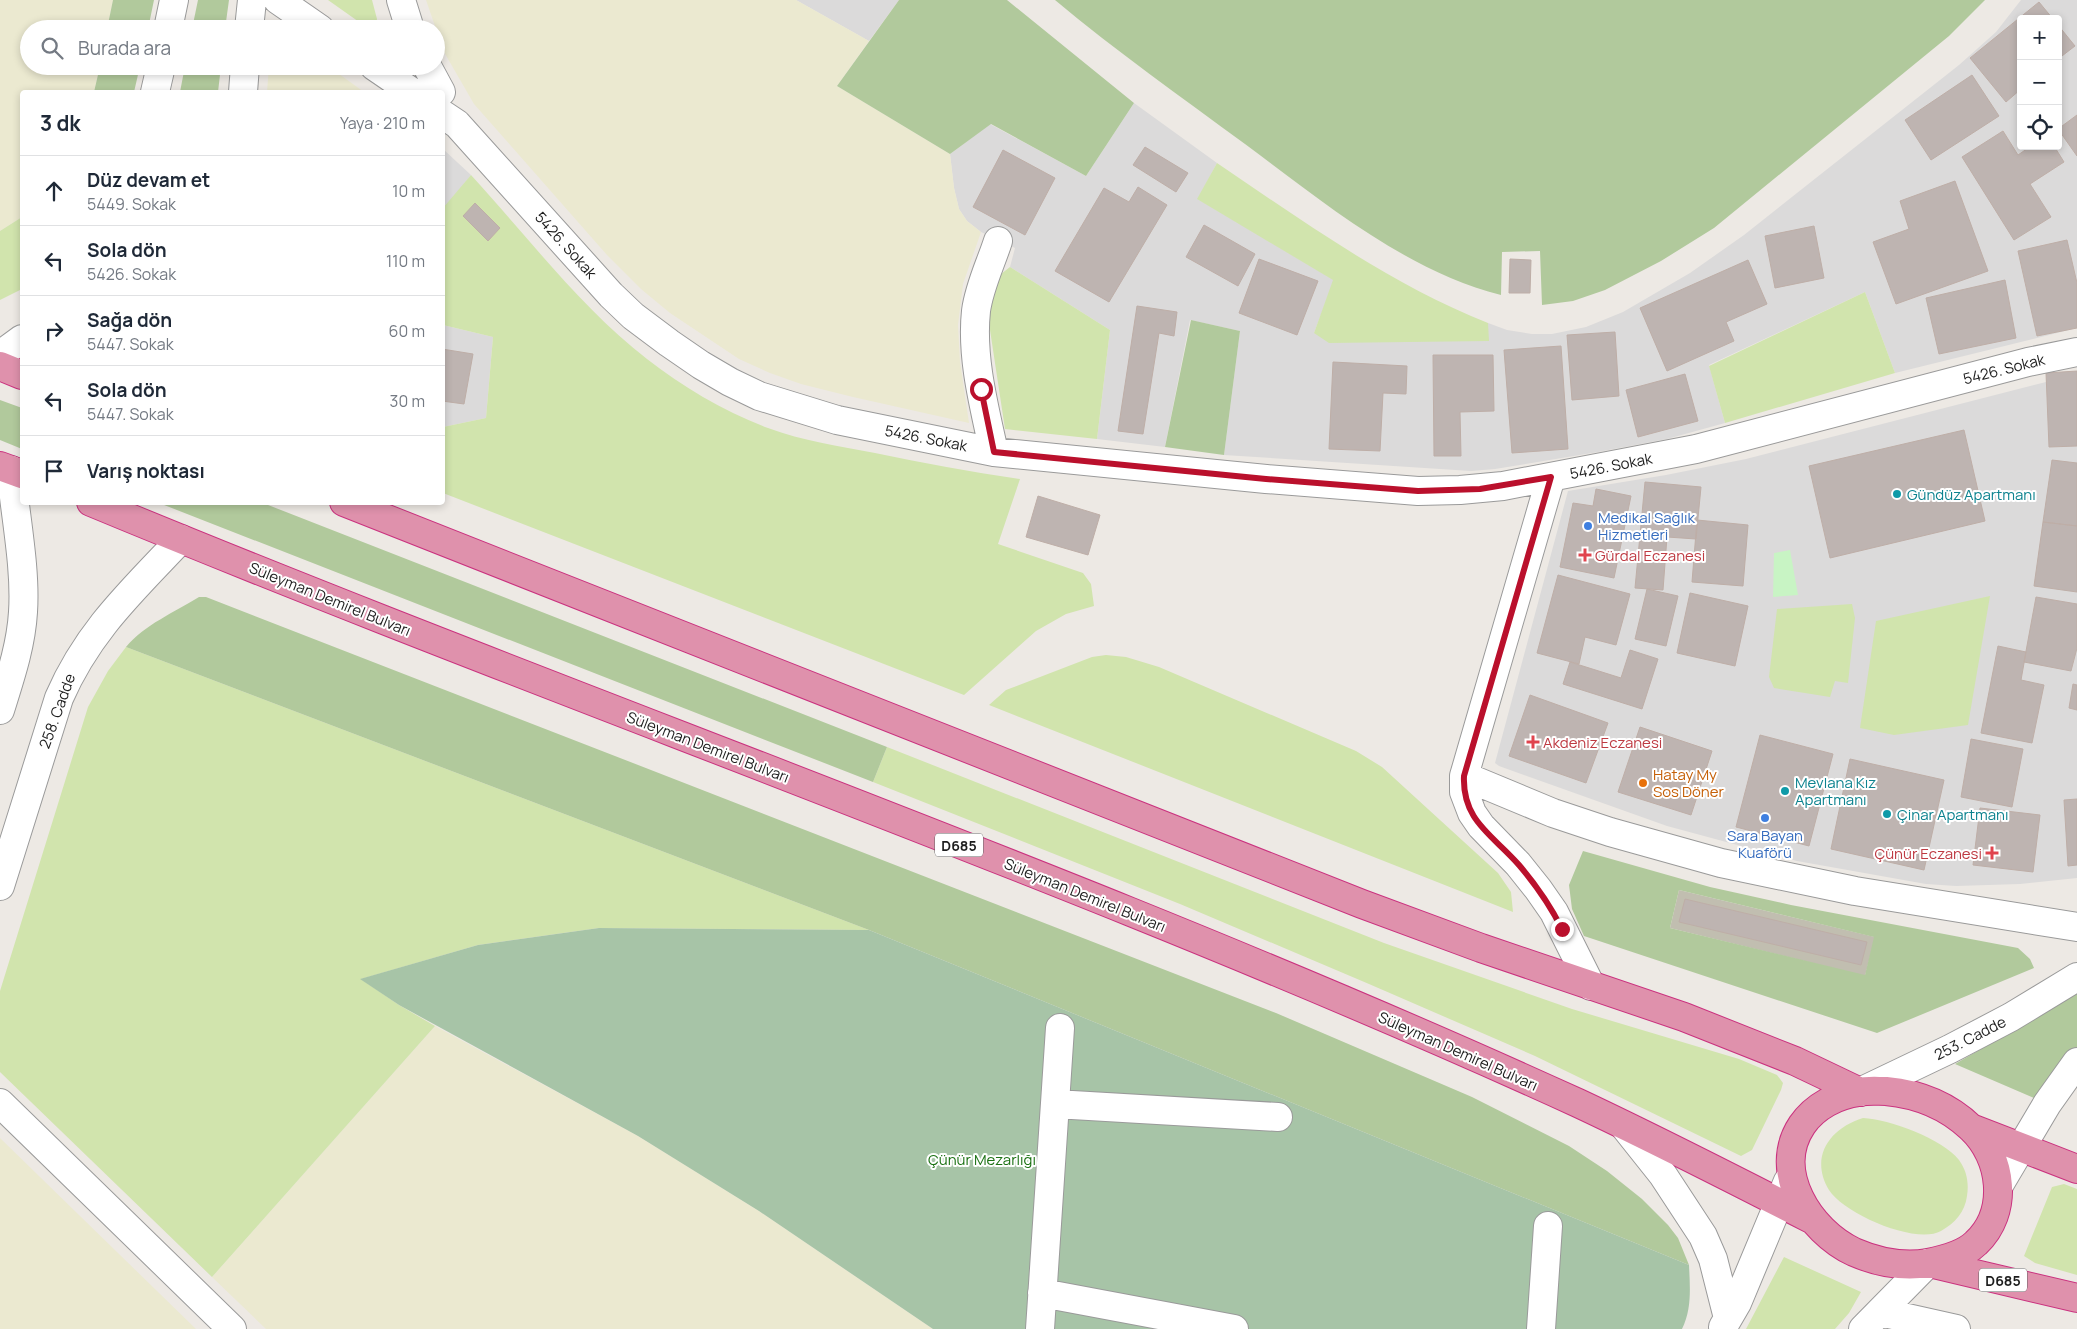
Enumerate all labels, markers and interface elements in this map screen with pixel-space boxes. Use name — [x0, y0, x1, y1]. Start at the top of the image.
map controls — [2017, 15, 2062, 150]
button: + — [2017, 15, 2062, 60]
search box — [20, 20, 445, 75]
icon: search — [38, 34, 66, 62]
text: Burada ara — [78, 35, 171, 61]
button: − — [2017, 60, 2062, 105]
button: locate — [2017, 105, 2062, 150]
text: 3 dk — [40, 109, 81, 137]
text: Yaya · 210 m — [340, 112, 425, 134]
text: Düz devam et — [87, 167, 210, 193]
icon: ahead — [40, 177, 68, 205]
text: 10 m — [392, 180, 425, 202]
text: 5449. Sokak — [87, 193, 176, 215]
street label: 5426. Sokak — [530, 207, 602, 283]
text: Sola dön — [87, 237, 167, 263]
icon: left — [40, 247, 68, 275]
text: 110 m — [386, 250, 425, 272]
text: 5426. Sokak — [87, 263, 176, 285]
text: Sağa dön — [87, 307, 172, 333]
icon: right — [40, 317, 68, 345]
text: 60 m — [389, 320, 425, 342]
text: 5447. Sokak — [87, 333, 174, 355]
street label: 5426. Sokak — [1961, 349, 2048, 389]
text: Sola dön — [87, 377, 167, 403]
route start — [970, 378, 993, 401]
icon: left — [40, 387, 68, 415]
text: 30 m — [390, 390, 425, 412]
text: 5447. Sokak — [87, 403, 174, 425]
street label: 5426. Sokak — [883, 420, 970, 456]
street label: 5426. Sokak — [1568, 448, 1655, 484]
icon: arrive — [40, 457, 68, 485]
text: Varış noktası — [87, 458, 205, 484]
place label: Gündüz Apartmanı — [1907, 484, 2036, 505]
marker: Gündüz Apartmanı — [1891, 488, 1903, 500]
place label: Medikal Sağlık Hizmetleri — [1598, 507, 1696, 545]
marker: Medikal Sağlık Hizmetleri — [1582, 520, 1594, 532]
place label: Gürdal Eczanesi — [1595, 545, 1705, 566]
marker: Gürdal Eczanesi — [1579, 549, 1591, 561]
street label: Süleyman Demirel Bulvarı — [246, 557, 414, 641]
street label: 258. Cadde — [34, 670, 80, 751]
street label: Süleyman Demirel Bulvarı — [624, 706, 792, 788]
place label: Akdeniz Eczanesi — [1543, 732, 1662, 753]
marker: Akdeniz Eczanesi — [1527, 736, 1539, 748]
place label: Hatay My Sos Döner — [1653, 764, 1724, 802]
place label: Mevlana Kız Apartmanı — [1795, 772, 1876, 810]
marker: Hatay My Sos Döner — [1637, 777, 1649, 789]
marker: Mevlana Kız Apartmanı — [1779, 785, 1791, 797]
place label: Çinar Apartmanı — [1897, 804, 2008, 825]
marker: Çinar Apartmanı — [1881, 808, 1893, 820]
marker: Sara Bayan Kuaförü — [1759, 812, 1771, 824]
place label: Sara Bayan Kuaförü — [1727, 825, 1803, 863]
road number: D685 — [935, 834, 983, 856]
place label: Çünür Eczanesi — [1874, 843, 1982, 864]
marker: Çünür Eczanesi — [1986, 847, 1998, 859]
street label: Süleyman Demirel Bulvarı — [1001, 853, 1169, 937]
route end — [1551, 918, 1574, 941]
street label: Süleyman Demirel Bulvarı — [1375, 1006, 1541, 1096]
street label: 253. Cadde — [1931, 1011, 2010, 1065]
park label: Çünür Mezarlığı — [928, 1149, 1036, 1170]
road number: D685 — [1979, 1268, 2027, 1292]

